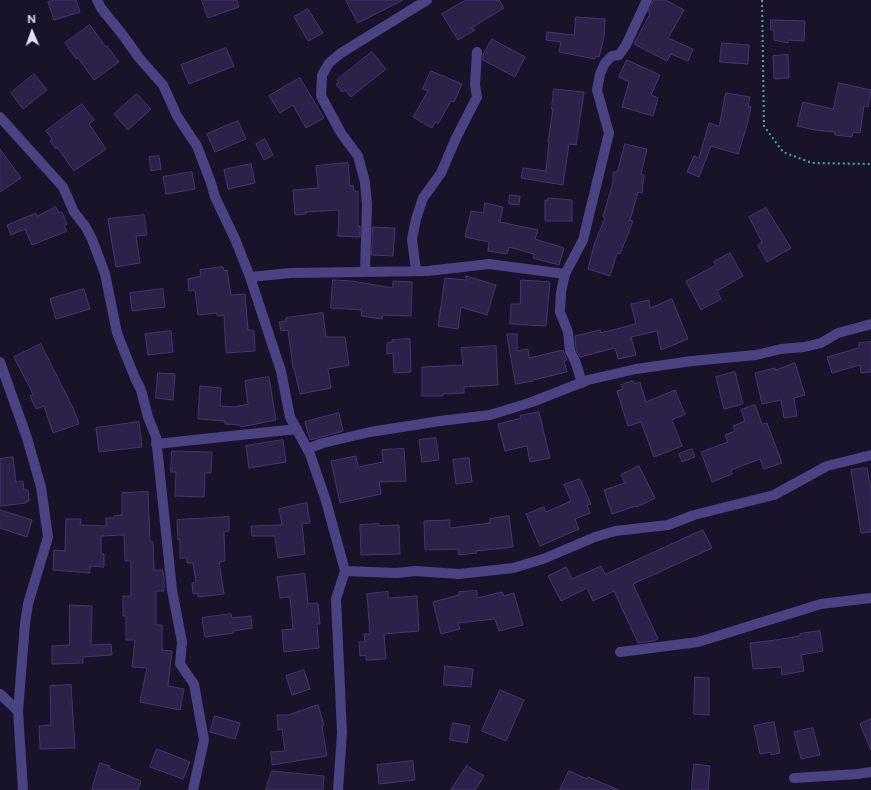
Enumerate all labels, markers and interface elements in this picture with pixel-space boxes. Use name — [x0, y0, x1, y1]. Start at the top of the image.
north arrow — [12, 12, 52, 52]
text: N — [27, 13, 36, 26]

